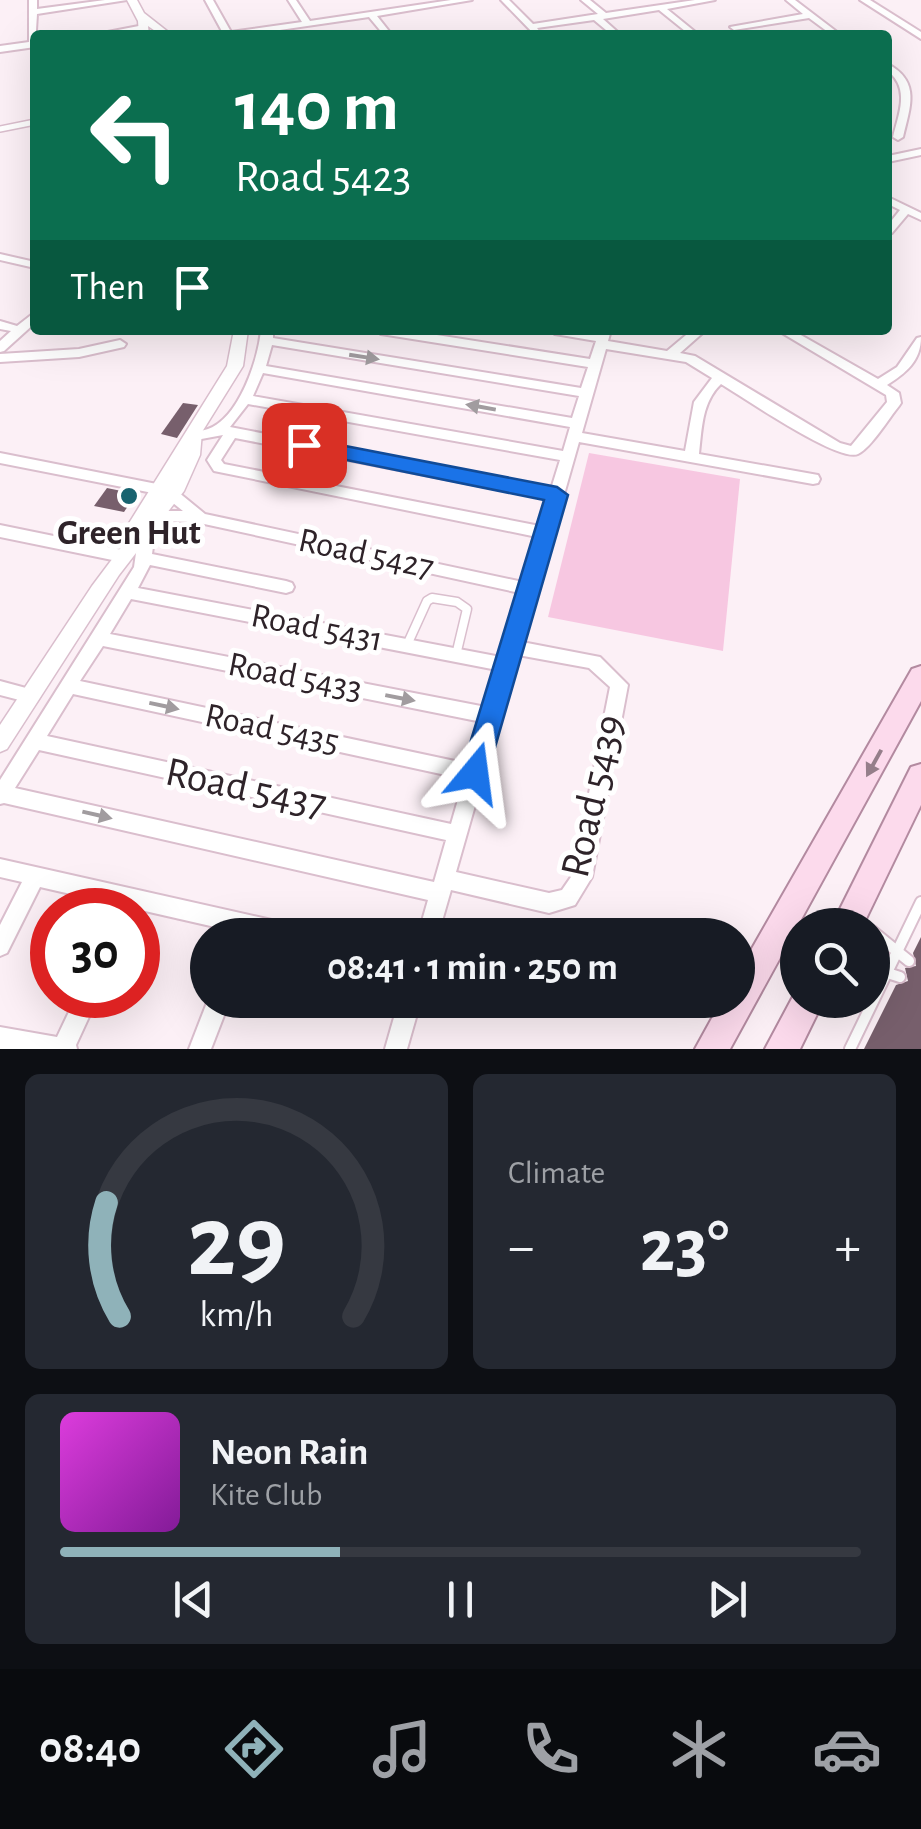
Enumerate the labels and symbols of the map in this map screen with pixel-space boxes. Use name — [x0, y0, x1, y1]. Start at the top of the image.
one-way arrow — [349, 349, 380, 365]
one-way arrow — [465, 399, 497, 414]
pin — [262, 403, 347, 488]
marker: Green Hut — [118, 485, 140, 507]
place label: Green Hut — [57, 516, 201, 551]
street label: Road 5427 — [295, 523, 437, 585]
street label: Road 5431 — [248, 598, 386, 658]
street label: Road 5433 — [225, 647, 365, 707]
one-way arrow — [385, 691, 416, 706]
street label: Road 5435 — [202, 698, 342, 760]
one-way arrow — [149, 699, 180, 715]
street label: Road 5439 — [554, 711, 632, 881]
position arrow — [423, 721, 527, 825]
one-way arrow — [866, 748, 883, 777]
street label: Road 5437 — [162, 751, 330, 825]
one-way arrow — [82, 808, 113, 823]
speed limit sign: 30 — [30, 888, 160, 1018]

